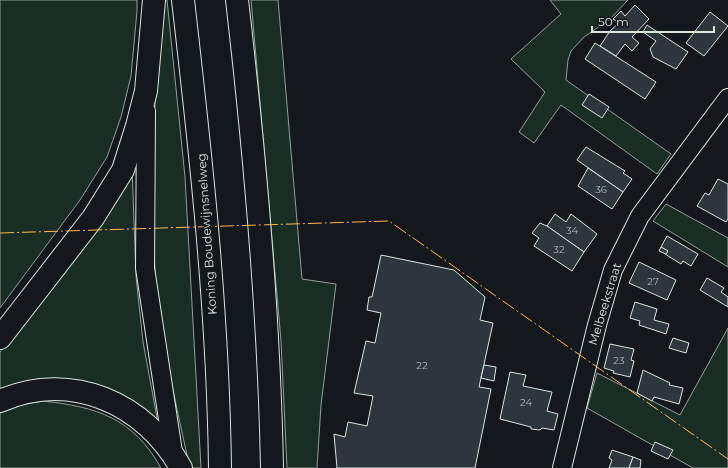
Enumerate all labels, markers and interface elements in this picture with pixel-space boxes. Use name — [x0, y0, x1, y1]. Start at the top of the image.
scale bar — [592, 8, 714, 34]
text: 50 m — [598, 14, 629, 29]
street label: Koning Boudewijnsnelweg — [193, 153, 220, 315]
house number: 36 — [595, 183, 607, 196]
house number: 34 — [566, 224, 579, 237]
house number: 32 — [553, 243, 565, 256]
street label: Melbeekstraat — [585, 261, 624, 347]
house number: 27 — [647, 275, 659, 288]
house number: 23 — [613, 354, 625, 367]
house number: 22 — [416, 359, 428, 372]
house number: 24 — [520, 396, 532, 409]

